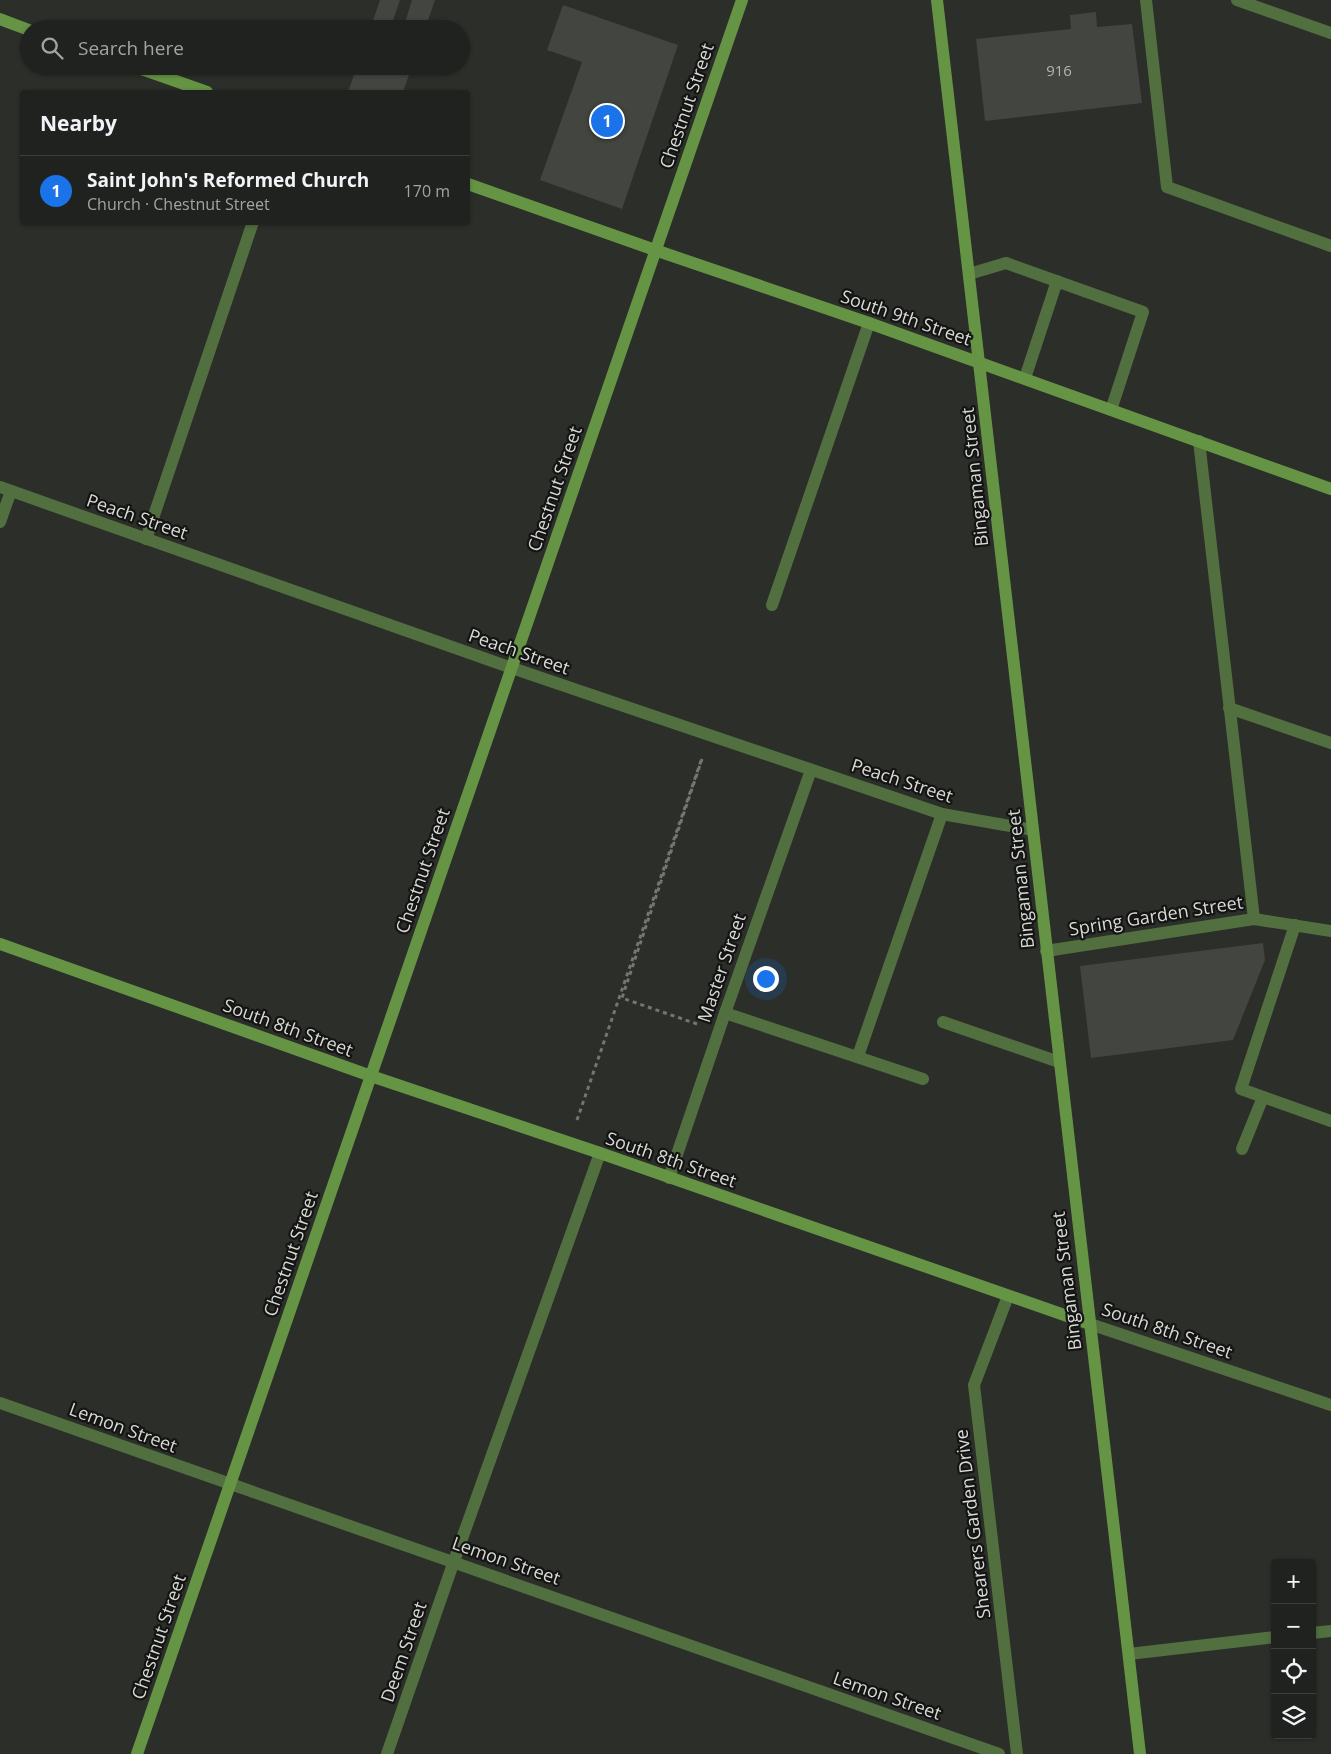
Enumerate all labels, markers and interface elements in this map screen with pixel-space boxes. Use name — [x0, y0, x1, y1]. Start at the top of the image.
search box — [20, 20, 470, 75]
icon: search — [38, 34, 66, 62]
text: Search here — [78, 35, 184, 61]
street label: Chestnut Street — [653, 40, 719, 171]
house number: 916 — [1046, 60, 1072, 80]
pin: 1 — [591, 102, 623, 140]
text: Nearby — [40, 109, 117, 137]
text: Saint John's Reformed Church — [87, 167, 369, 193]
text: 1 — [51, 180, 61, 202]
text: 170 m — [404, 180, 450, 202]
text: Church · Chestnut Street — [87, 193, 270, 215]
street label: South 9th Street — [838, 283, 975, 351]
street label: Bingaman Street — [955, 406, 993, 548]
street label: Chestnut Street — [521, 423, 587, 554]
street label: Peach Street — [84, 488, 191, 545]
street label: Peach Street — [466, 623, 573, 680]
street label: Peach Street — [848, 752, 956, 808]
street label: Chestnut Street — [389, 805, 455, 936]
street label: Bingaman Street — [1001, 808, 1039, 950]
street label: Spring Garden Street — [1067, 889, 1245, 941]
street label: Master Street — [691, 910, 751, 1025]
your location — [753, 966, 779, 992]
street label: South 8th Street — [220, 992, 357, 1062]
street label: South 8th Street — [603, 1125, 740, 1193]
street label: Chestnut Street — [257, 1188, 323, 1319]
street label: Bingaman Street — [1046, 1210, 1086, 1352]
street label: South 8th Street — [1099, 1296, 1236, 1364]
street label: Lemon Street — [66, 1396, 181, 1458]
street label: Shearers Garden Drive — [948, 1428, 996, 1620]
street label: Lemon Street — [449, 1530, 564, 1590]
map controls — [1271, 1559, 1316, 1739]
button: + — [1271, 1559, 1316, 1604]
street label: Chestnut Street — [125, 1571, 191, 1702]
street label: Deem Street — [375, 1598, 431, 1705]
button: − — [1271, 1604, 1316, 1649]
button: locate — [1271, 1649, 1316, 1694]
street label: Lemon Street — [830, 1665, 945, 1725]
button: layers — [1271, 1694, 1316, 1739]

